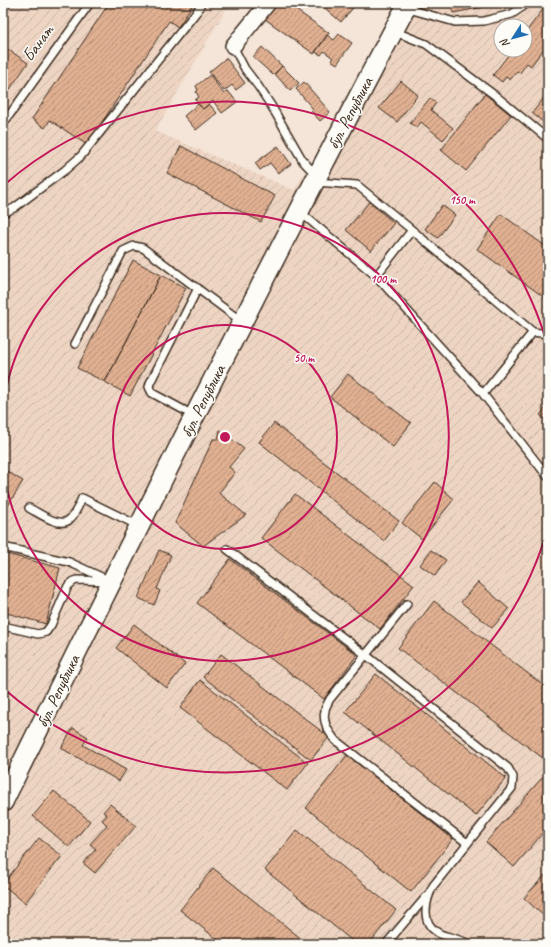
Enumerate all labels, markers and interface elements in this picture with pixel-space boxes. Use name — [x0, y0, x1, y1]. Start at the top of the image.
north arrow — [493, 18, 533, 58]
street label: Банат — [18, 19, 59, 65]
text: N — [496, 35, 513, 51]
street label: бул. Република — [322, 72, 378, 153]
text: 150 m — [449, 192, 476, 208]
text: 100 m — [370, 271, 397, 287]
text: 50 m — [294, 350, 315, 366]
street label: бул. Република — [176, 360, 231, 441]
centre of rings — [218, 430, 232, 444]
street label: бул. Република — [31, 650, 85, 731]

